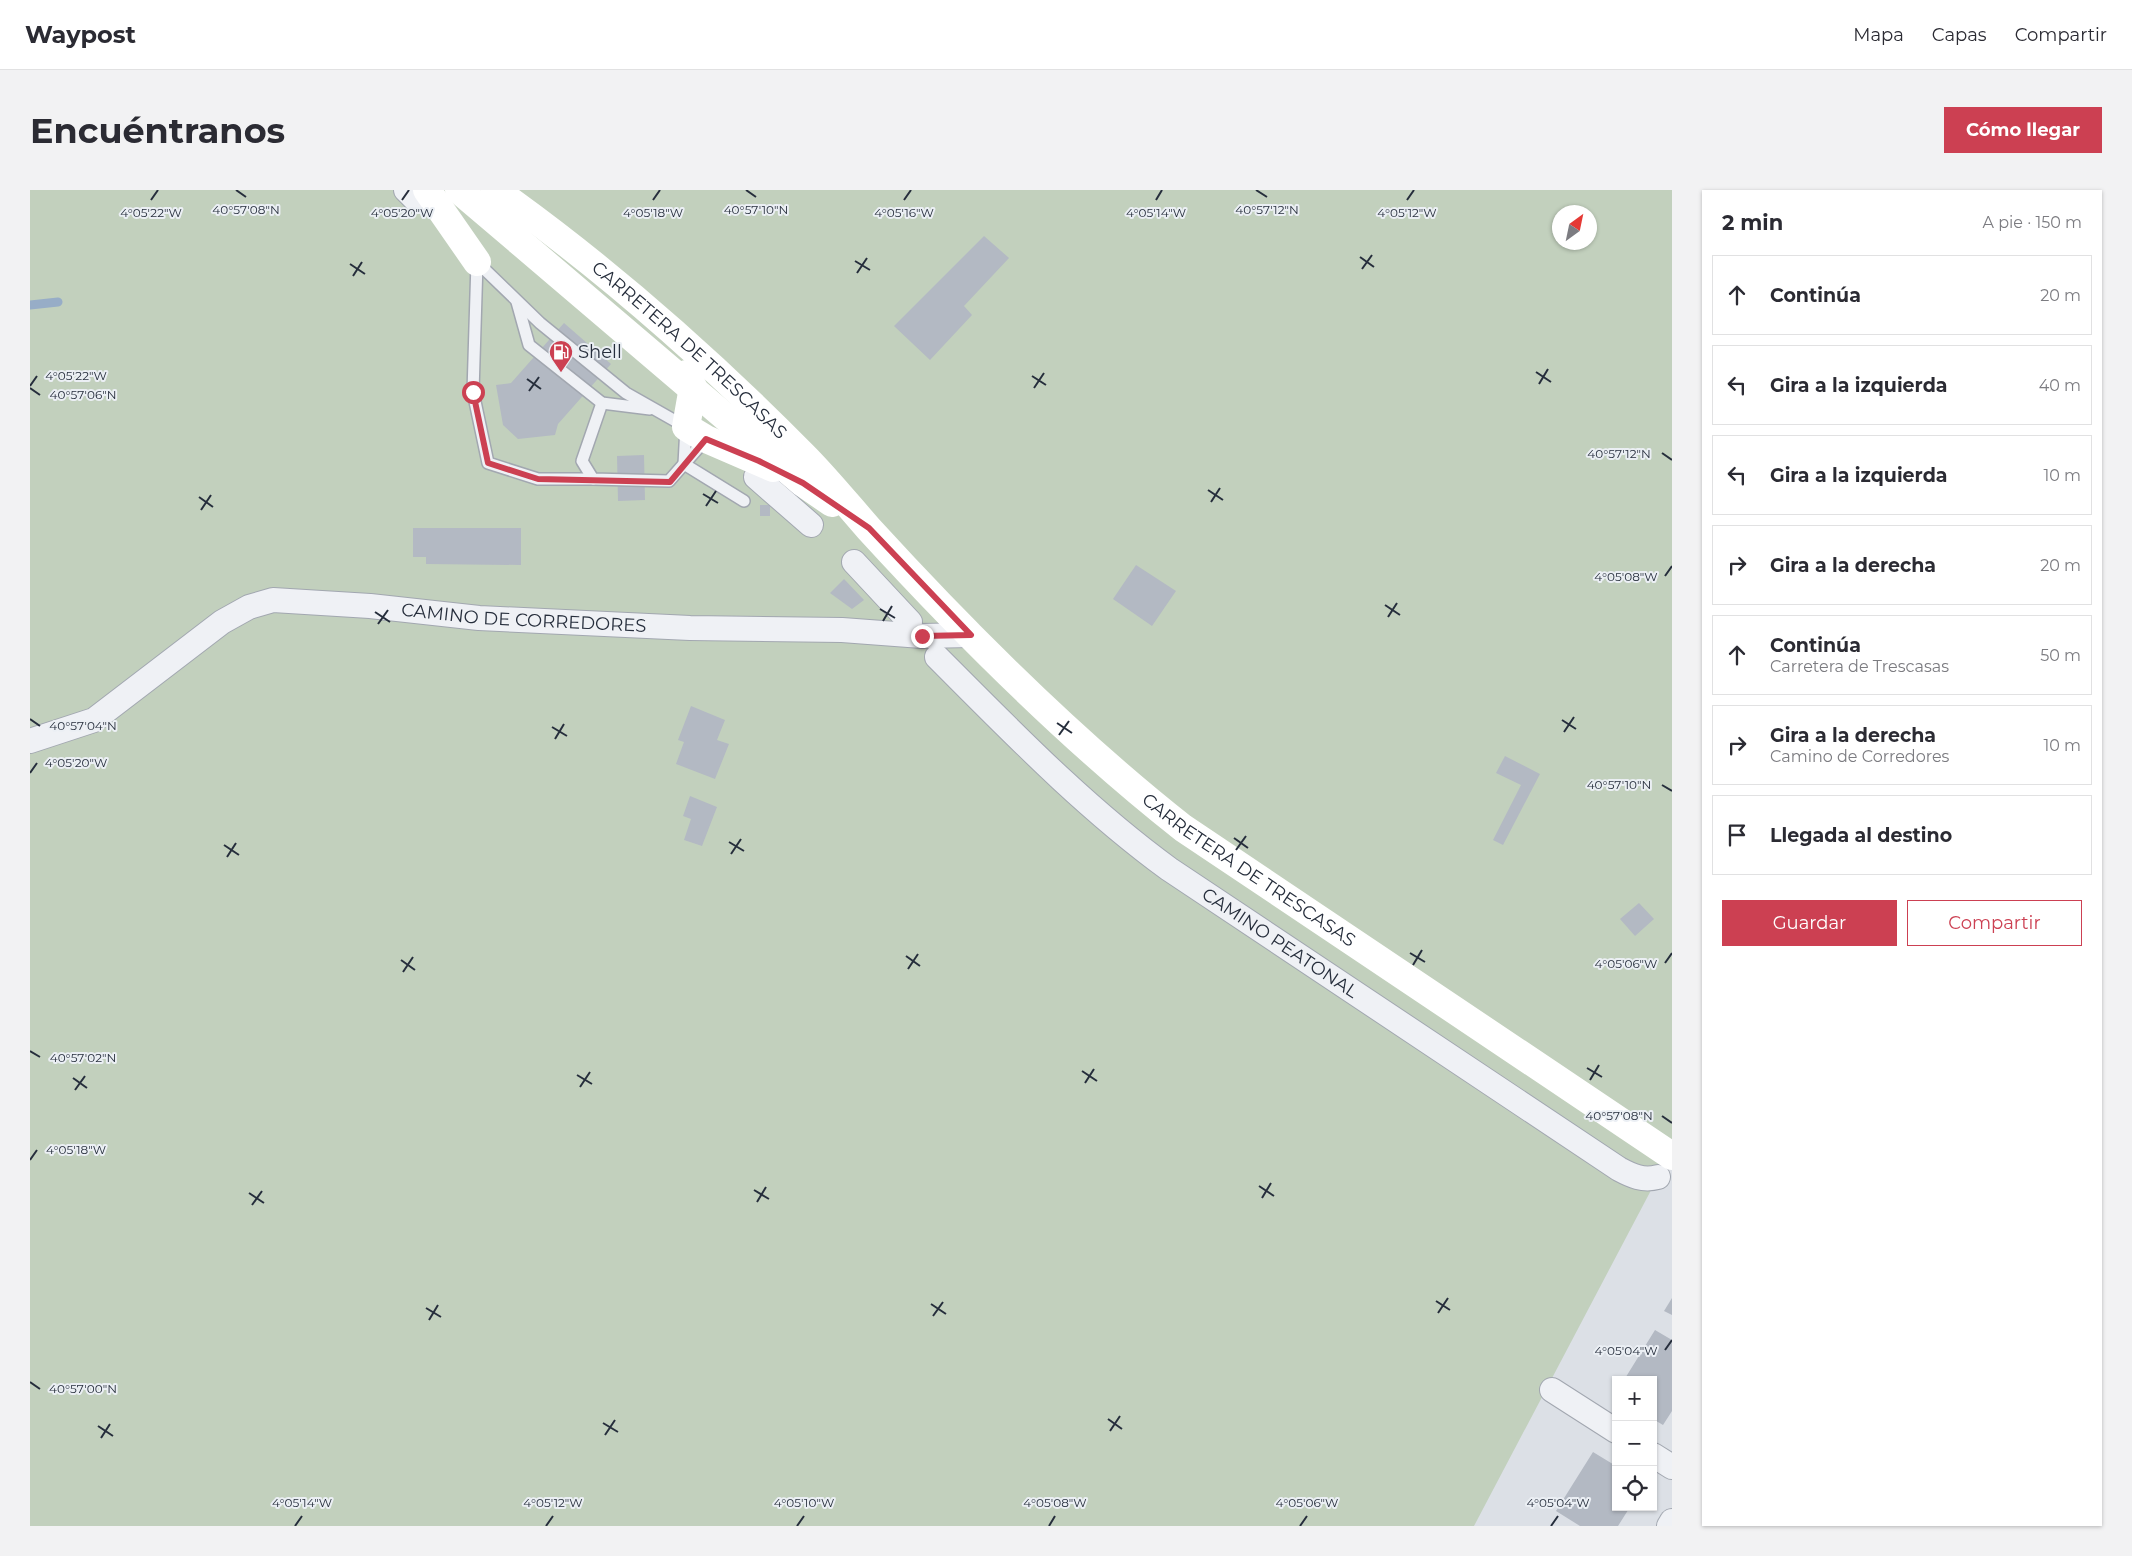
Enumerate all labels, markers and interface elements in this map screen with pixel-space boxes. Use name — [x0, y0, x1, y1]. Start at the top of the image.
text: Waypost — [25, 20, 136, 49]
text: Mapa — [1853, 24, 1904, 46]
text: Capas — [1932, 24, 1987, 46]
text: Compartir — [2015, 24, 2107, 46]
button: Cómo llegar — [1944, 107, 2102, 153]
text: Encuéntranos — [30, 109, 285, 152]
text: 40°57'08"N — [212, 202, 280, 217]
text: 40°57'10"N — [724, 202, 788, 217]
text: 40°57'12"N — [1235, 202, 1299, 217]
text: 4°05'22"W — [120, 205, 182, 220]
text: 4°05'20"W — [371, 205, 433, 220]
text: 4°05'18"W — [623, 205, 683, 220]
text: 4°05'16"W — [874, 205, 934, 220]
text: 4°05'14"W — [1126, 205, 1186, 220]
text: 4°05'12"W — [1377, 205, 1437, 220]
north arrow — [1552, 205, 1597, 250]
text: 2 min — [1722, 210, 1783, 235]
text: A pie · 150 m — [1983, 213, 2082, 232]
street label: CARRETERA DE TRESCASAS — [587, 257, 791, 444]
icon: ahead — [1723, 281, 1751, 309]
text: Continúa — [1770, 284, 1861, 307]
text: 20 m — [2040, 286, 2081, 305]
fuel station icon: Shell — [548, 339, 574, 373]
place label: Shell — [578, 341, 622, 363]
text: 4°05'22"W — [45, 368, 107, 383]
icon: left — [1723, 371, 1751, 399]
text: Gira a la izquierda — [1770, 374, 1948, 397]
text: 40 m — [2039, 376, 2081, 395]
route start — [462, 381, 485, 404]
text: 40°57'06"N — [50, 387, 117, 402]
text: 40°57'12"N — [1587, 446, 1651, 461]
icon: left — [1723, 461, 1751, 489]
text: Gira a la izquierda — [1770, 464, 1948, 487]
text: 10 m — [2043, 466, 2081, 485]
icon: right — [1723, 551, 1751, 579]
text: Gira a la derecha — [1770, 554, 1936, 577]
text: 20 m — [2040, 556, 2081, 575]
text: 4°05'08"W — [1594, 569, 1658, 584]
street label: CAMINO DE CORREDORES — [400, 599, 647, 637]
route end — [911, 625, 934, 648]
text: Continúa — [1770, 634, 1861, 657]
icon: ahead — [1723, 641, 1751, 669]
text: 50 m — [2040, 646, 2081, 665]
text: Carretera de Trescasas — [1770, 657, 1949, 676]
text: 40°57'04"N — [49, 718, 117, 733]
text: Gira a la derecha — [1770, 724, 1936, 747]
icon: right — [1723, 731, 1751, 759]
text: 10 m — [2043, 736, 2081, 755]
text: Camino de Corredores — [1770, 747, 1949, 766]
text: 4°05'20"W — [45, 755, 107, 770]
text: 40°57'10"N — [1587, 777, 1651, 792]
street label: CARRETERA DE TRESCASAS — [1137, 788, 1360, 952]
icon: arrive — [1723, 821, 1751, 849]
text: Llegada al destino — [1770, 824, 1952, 847]
street label: CAMINO PEATONAL — [1198, 883, 1363, 1003]
button: Guardar — [1722, 900, 1897, 946]
button: Compartir — [1907, 900, 2082, 946]
text: 4°05'06"W — [1595, 956, 1657, 971]
text: 40°57'02"N — [50, 1050, 116, 1065]
text: 40°57'08"N — [1585, 1108, 1653, 1123]
text: 4°05'18"W — [46, 1142, 106, 1157]
text: 4°05'04"W — [1594, 1343, 1658, 1358]
map controls — [1612, 1376, 1657, 1511]
button: + — [1612, 1376, 1657, 1421]
text: 40°57'00"N — [49, 1381, 117, 1396]
button: − — [1612, 1421, 1657, 1466]
button: locate — [1612, 1466, 1657, 1511]
text: 4°05'14"W — [272, 1495, 332, 1510]
text: 4°05'12"W — [523, 1495, 583, 1510]
text: 4°05'10"W — [774, 1495, 834, 1510]
text: 4°05'08"W — [1023, 1495, 1087, 1510]
text: 4°05'06"W — [1276, 1495, 1338, 1510]
text: 4°05'04"W — [1526, 1495, 1590, 1510]

